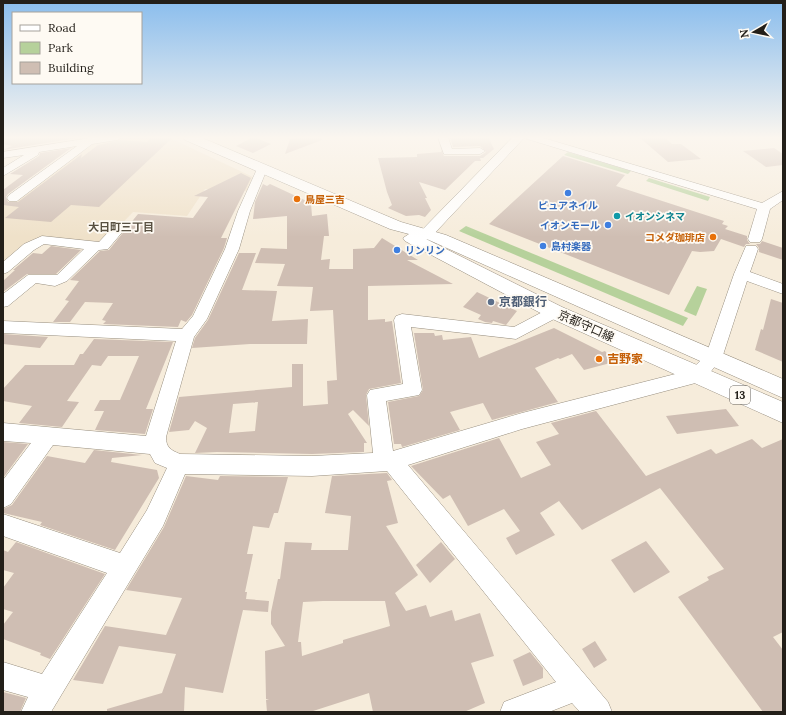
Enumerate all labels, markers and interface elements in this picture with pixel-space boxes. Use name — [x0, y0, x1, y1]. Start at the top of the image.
legend — [12, 12, 142, 84]
north arrow — [734, 12, 774, 52]
text: Road — [48, 20, 76, 35]
text: N — [736, 28, 752, 39]
text: Park — [48, 40, 74, 55]
text: Building — [48, 60, 94, 75]
marker: ピュアネイル — [563, 188, 573, 198]
place label: 鳥屋三吉 — [305, 193, 345, 206]
marker: 鳥屋三吉 — [292, 194, 302, 204]
place label: ピュアネイル — [538, 199, 598, 212]
place label: イオンシネマ — [625, 210, 685, 223]
marker: イオンシネマ — [612, 211, 622, 221]
place label: イオンモール — [540, 219, 600, 232]
district label: 大日町三丁目 — [88, 220, 154, 234]
marker: イオンモール — [603, 220, 613, 230]
place label: コメダ珈琲店 — [645, 231, 705, 244]
marker: コメダ珈琲店 — [708, 232, 718, 242]
place label: 島村楽器 — [551, 240, 592, 253]
marker: 島村楽器 — [538, 241, 548, 251]
place label: リンリン — [405, 244, 445, 257]
marker: リンリン — [392, 245, 402, 255]
place label: 京都銀行 — [499, 294, 547, 309]
marker: 京都銀行 — [486, 297, 496, 307]
street label: 京都守口線 — [556, 306, 617, 345]
place label: 吉野家 — [607, 351, 643, 366]
marker: 吉野家 — [594, 354, 604, 364]
road number: 13 — [730, 386, 750, 404]

